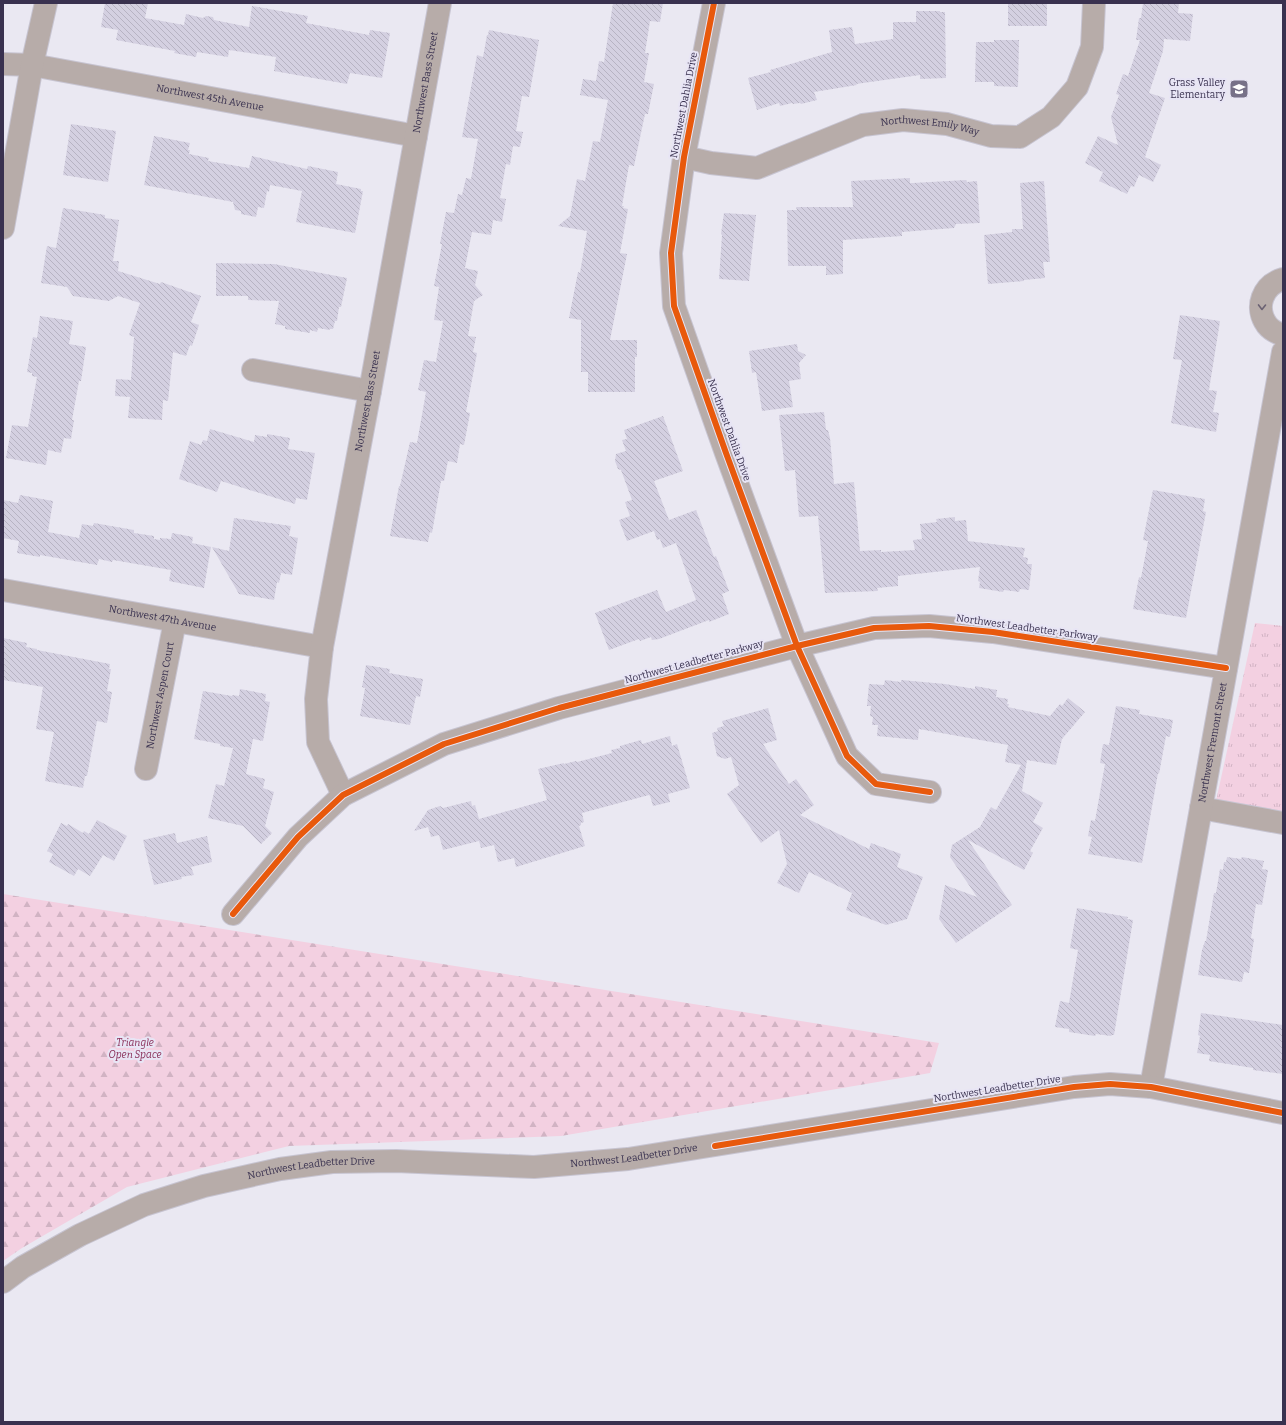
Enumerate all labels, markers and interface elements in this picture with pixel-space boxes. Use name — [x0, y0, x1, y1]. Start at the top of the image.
street label: Northwest Bass Street — [411, 30, 441, 134]
street label: Northwest Dahlia Drive — [668, 51, 700, 159]
place label: Grass Valley Elementary — [1169, 77, 1226, 101]
school or university icon: Grass Valley Elementary — [1228, 78, 1250, 100]
street label: Northwest 45th Avenue — [155, 82, 265, 114]
street label: Northwest Emily Way — [880, 114, 981, 139]
one-way arrow — [1258, 304, 1266, 310]
street label: Northwest Bass Street — [353, 349, 383, 453]
street label: Northwest Dahlia Drive — [705, 377, 753, 483]
street label: Northwest 47th Avenue — [108, 603, 217, 634]
street label: Northwest Leadbetter Parkway — [955, 612, 1099, 644]
street label: Northwest Leadbetter Parkway — [623, 638, 765, 686]
street label: Northwest Aspen Court — [144, 640, 177, 750]
street label: Northwest Fremont Street — [1196, 681, 1230, 804]
park label: Triangle Open Space — [108, 1037, 162, 1061]
street label: Northwest Leadbetter Drive — [933, 1073, 1061, 1105]
street label: Northwest Leadbetter Drive — [570, 1142, 698, 1170]
street label: Northwest Leadbetter Drive — [246, 1155, 375, 1182]

